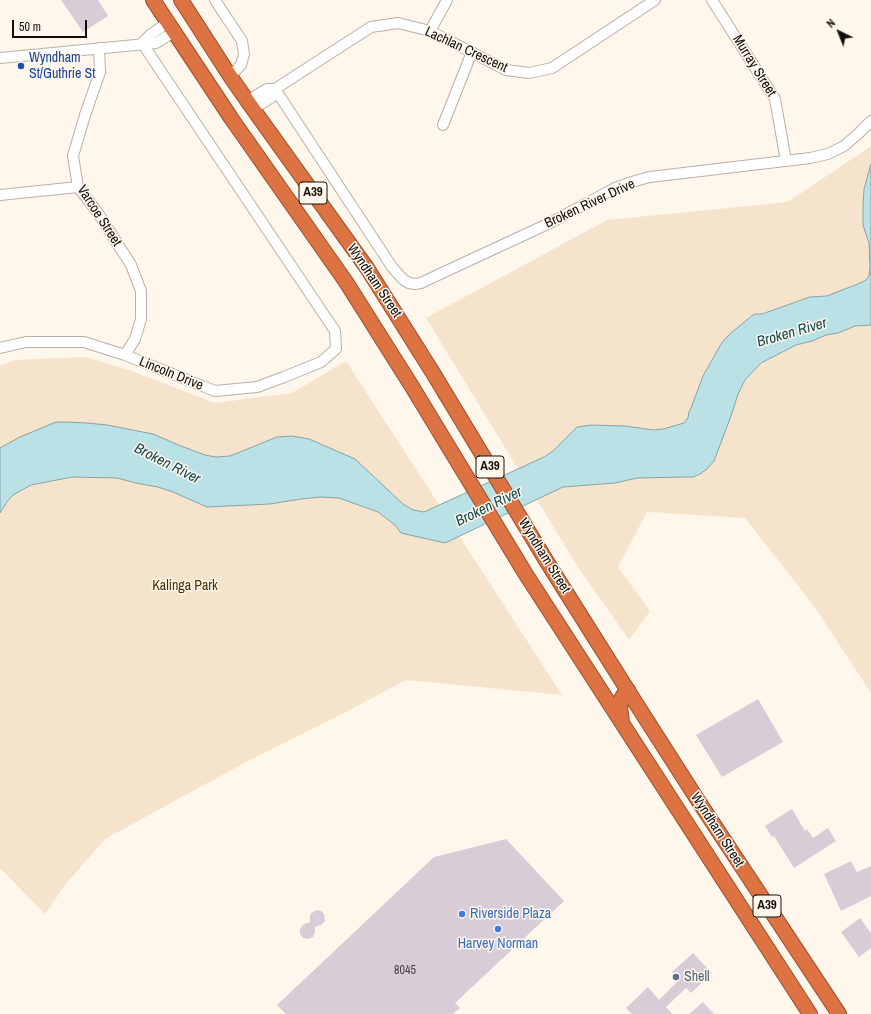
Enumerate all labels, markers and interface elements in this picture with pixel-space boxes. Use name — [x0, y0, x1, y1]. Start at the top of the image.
scale bar — [14, 12, 89, 38]
north arrow — [819, 12, 859, 52]
text: N — [824, 16, 838, 31]
text: 50 m — [19, 19, 41, 35]
street label: Lachlan Crescent — [422, 24, 510, 76]
street label: Murray Street — [728, 32, 780, 100]
place label: Wyndham St/Guthrie St — [29, 50, 95, 82]
marker: Wyndham St/Guthrie St — [16, 61, 26, 71]
street label: Broken River Drive — [542, 176, 638, 232]
street label: Varcoe Street — [73, 182, 125, 250]
road number: A39 — [299, 182, 327, 204]
street label: Wyndham Street — [343, 241, 405, 321]
water label: Broken River — [755, 314, 829, 352]
street label: Lincoln Drive — [136, 354, 206, 394]
water label: Broken River — [131, 440, 203, 488]
road number: A39 — [476, 456, 504, 478]
water label: Broken River — [453, 483, 525, 531]
street label: Wyndham Street — [514, 515, 574, 597]
park label: Kalinga Park — [152, 578, 218, 594]
street label: Wyndham Street — [687, 790, 747, 870]
road number: A39 — [753, 895, 781, 917]
place label: Riverside Plaza — [470, 906, 551, 922]
marker: Riverside Plaza — [457, 909, 467, 919]
marker: Harvey Norman — [493, 924, 503, 934]
place label: Harvey Norman — [458, 936, 538, 952]
house number: 8045 — [394, 964, 416, 978]
place label: Shell — [684, 969, 710, 985]
marker: Shell — [671, 972, 681, 982]

